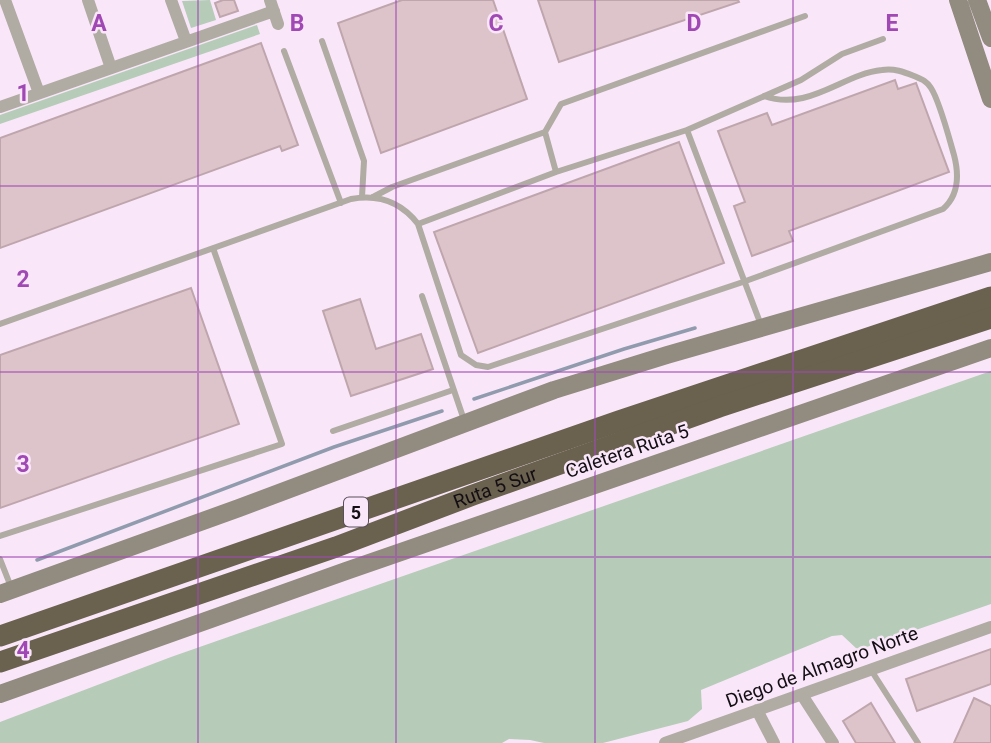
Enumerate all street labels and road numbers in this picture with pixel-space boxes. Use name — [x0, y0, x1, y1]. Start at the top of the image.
street label: Caletera Ruta 5 — [562, 419, 692, 483]
street label: Ruta 5 Sur — [450, 461, 540, 513]
road number: 5 — [344, 498, 368, 526]
street label: Diego de Almagro Norte — [723, 621, 921, 713]

